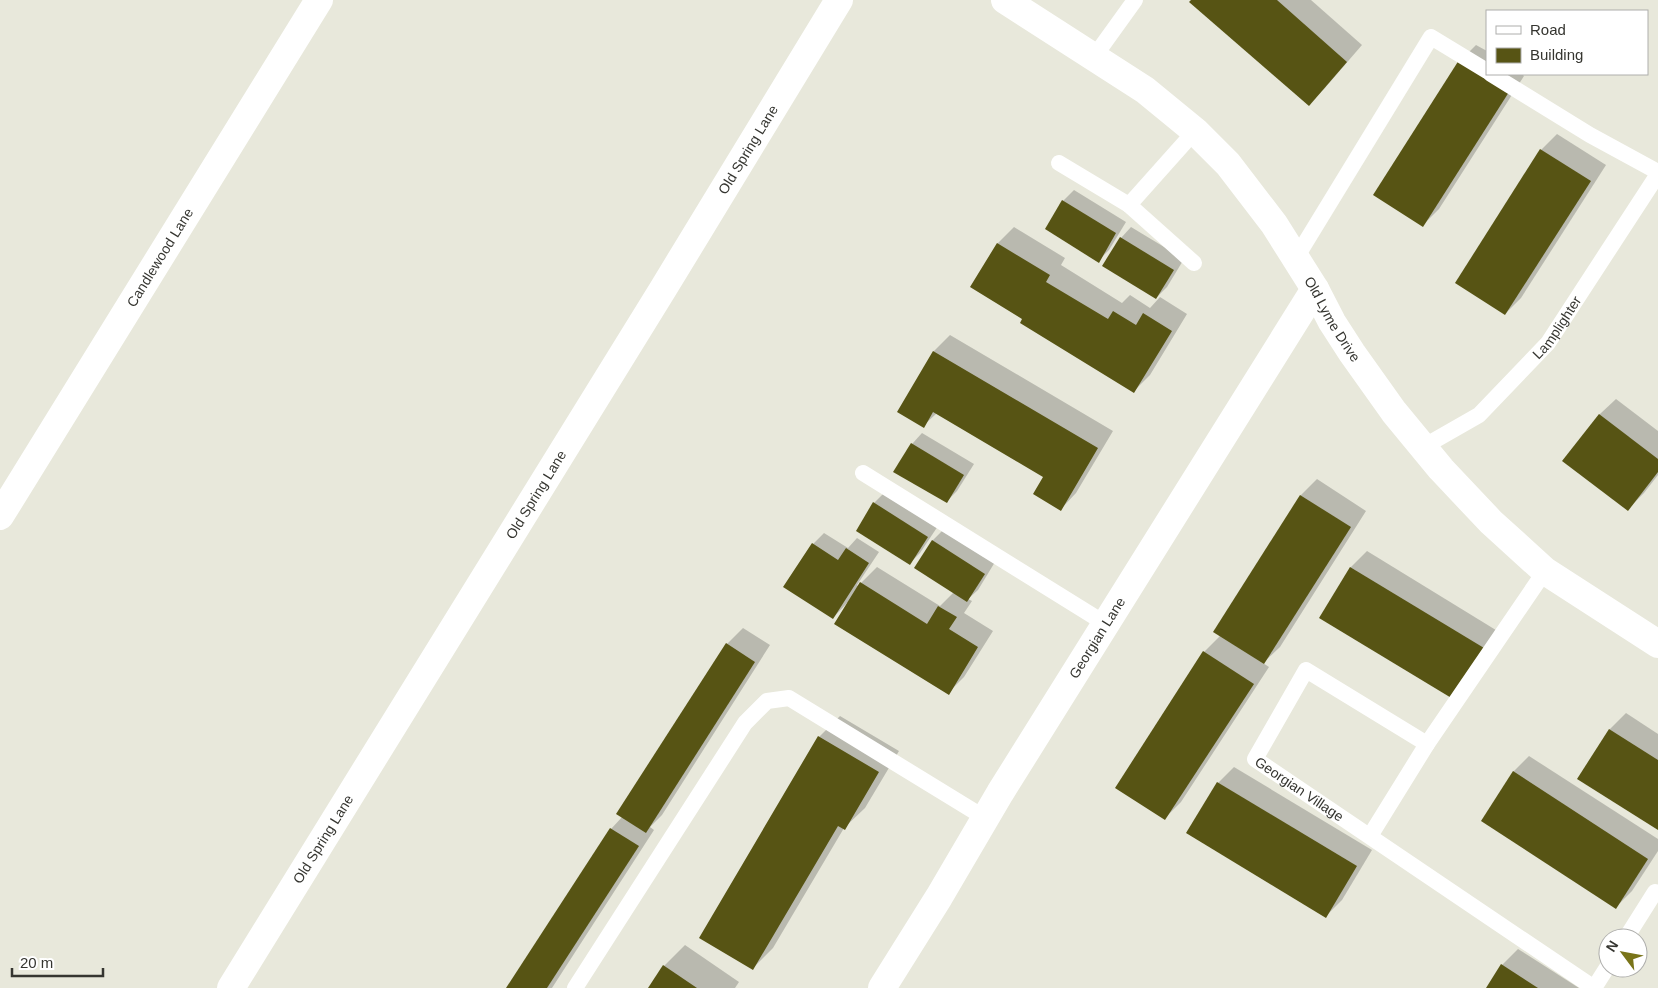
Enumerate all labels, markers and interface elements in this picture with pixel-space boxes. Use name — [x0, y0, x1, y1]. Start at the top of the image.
legend — [1486, 10, 1648, 75]
text: Road — [1530, 21, 1566, 38]
text: Building — [1530, 46, 1583, 63]
street label: Old Spring Lane — [715, 102, 781, 197]
street label: Candlewood Lane — [123, 205, 196, 310]
street label: Old Lyme Drive — [1301, 274, 1364, 365]
street label: Lamplighter — [1529, 293, 1585, 362]
street label: Old Spring Lane — [502, 447, 569, 542]
street label: Georgian Lane — [1066, 594, 1128, 681]
street label: Georgian Village — [1252, 753, 1347, 825]
street label: Old Spring Lane — [290, 792, 357, 886]
north arrow — [1598, 928, 1648, 978]
text: N — [1603, 938, 1621, 955]
scale bar — [12, 946, 104, 978]
text: 20 m — [20, 954, 53, 971]

